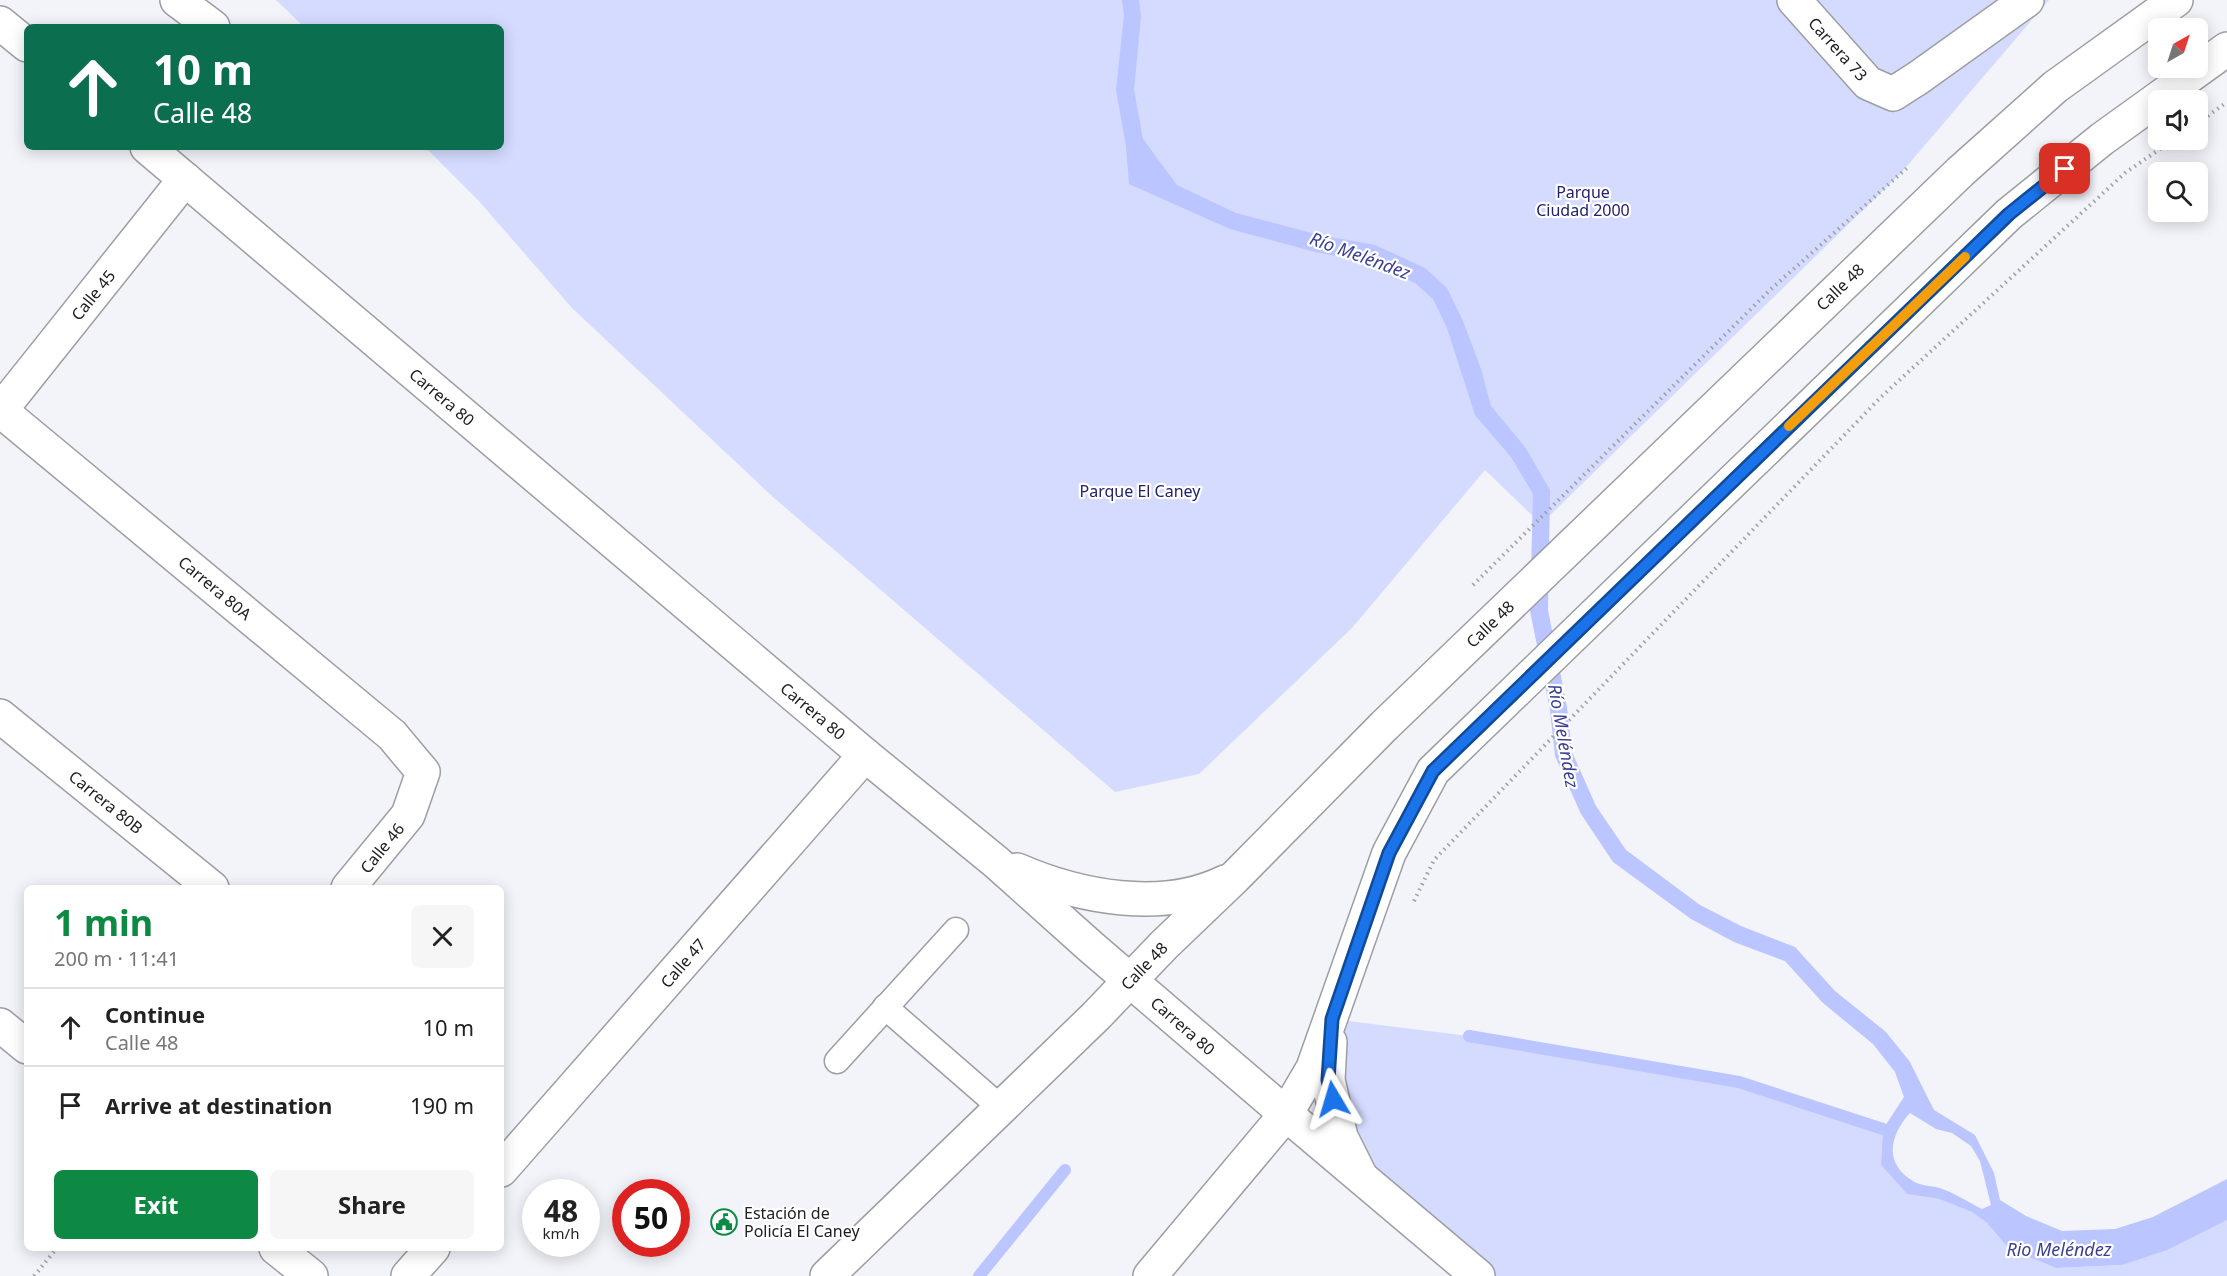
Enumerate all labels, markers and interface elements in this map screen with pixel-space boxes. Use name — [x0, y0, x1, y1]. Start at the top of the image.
street label: Carrera 73 — [1803, 12, 1873, 86]
north arrow — [2148, 18, 2208, 78]
map controls — [2148, 18, 2208, 222]
text: 10 m — [153, 40, 253, 97]
icon: ahead — [54, 48, 132, 126]
button: sound — [2148, 90, 2208, 150]
text: Calle 48 — [153, 94, 252, 131]
pin — [2039, 143, 2090, 194]
icon: arrive — [2048, 152, 2081, 185]
button: search — [2148, 162, 2208, 222]
park label: Parque Ciudad 2000 — [1536, 181, 1630, 221]
water label: Río Meléndez — [1307, 226, 1414, 284]
street label: Calle 48 — [1811, 259, 1869, 315]
street label: Calle 45 — [66, 265, 120, 325]
street label: Carrera 80 — [405, 363, 479, 431]
park label: Parque El Caney — [1080, 480, 1201, 502]
street label: Carrera 80A — [174, 551, 257, 626]
street label: Calle 48 — [1461, 596, 1519, 652]
street label: Carrera 80 — [776, 677, 850, 745]
water label: Río Meléndez — [1543, 682, 1585, 790]
street label: Carrera 80B — [64, 765, 148, 839]
street label: Calle 46 — [355, 818, 409, 878]
text: 1 min — [54, 898, 153, 947]
button: close — [411, 905, 474, 968]
street label: Calle 47 — [655, 934, 711, 992]
street label: Calle 48 — [1116, 937, 1172, 995]
text: 200 m · 11:41 — [54, 945, 179, 972]
street label: Carrera 80 — [1146, 992, 1220, 1060]
text: Continue — [105, 999, 205, 1029]
icon: ahead — [54, 1011, 87, 1044]
text: 10 m — [423, 1012, 474, 1042]
text: Calle 48 — [105, 1029, 179, 1056]
position arrow — [1301, 1067, 1365, 1131]
icon: arrive — [54, 1089, 87, 1122]
text: Arrive at destination — [105, 1090, 332, 1120]
text: 190 m — [410, 1090, 474, 1120]
button: Exit — [54, 1170, 258, 1239]
button: Share — [270, 1170, 474, 1239]
speed limit sign: 50 — [612, 1179, 690, 1257]
text: 48 — [544, 1190, 578, 1231]
place label: Estación de Policía El Caney — [744, 1202, 860, 1242]
public building icon: Estación de Policía El Caney — [709, 1207, 739, 1237]
text: km/h — [543, 1223, 579, 1243]
water label: Rio Meléndez — [2006, 1237, 2112, 1261]

